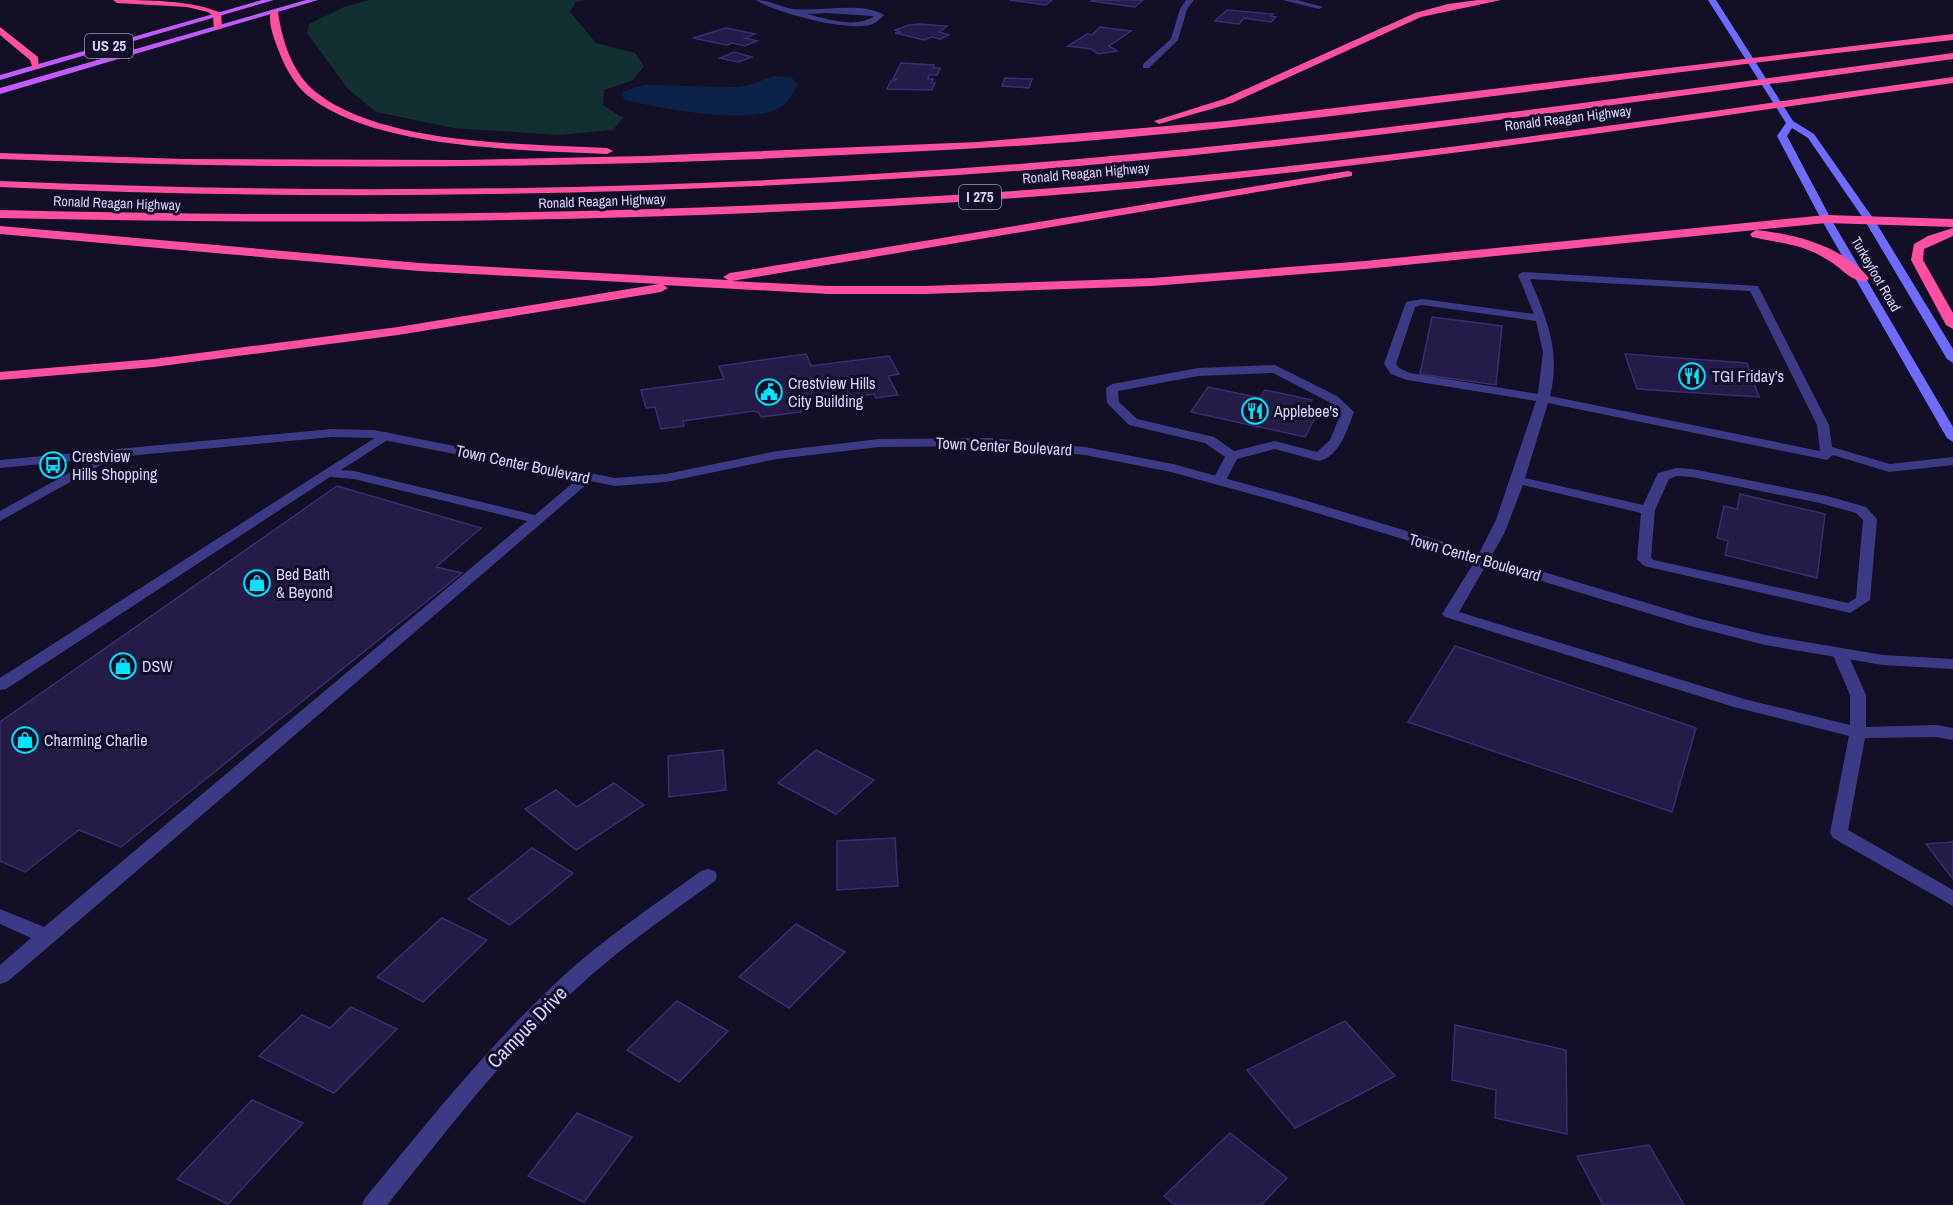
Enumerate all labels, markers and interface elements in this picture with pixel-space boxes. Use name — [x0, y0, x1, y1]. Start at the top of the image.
road number: US 25 — [85, 34, 133, 58]
street label: Ronald Reagan Highway — [1504, 101, 1633, 135]
street label: Ronald Reagan Highway — [1022, 158, 1151, 188]
road number: I 275 — [959, 185, 1001, 209]
street label: Ronald Reagan Highway — [538, 190, 666, 212]
street label: Ronald Reagan Highway — [53, 192, 181, 214]
street label: Turkeyfoot Road — [1847, 233, 1905, 315]
restaurant icon: TGI Friday’s — [1677, 361, 1707, 391]
place label: TGI Friday’s — [1712, 365, 1784, 387]
place label: Crestview Hills City Building — [788, 372, 875, 412]
public building icon: Crestview Hills City Building — [754, 377, 784, 407]
restaurant icon: Applebee's — [1240, 396, 1270, 426]
place label: Applebee's — [1273, 400, 1339, 422]
street label: Town Center Boulevard — [935, 431, 1073, 461]
street label: Town Center Boulevard — [454, 439, 592, 489]
place label: Crestview Hills Shopping — [72, 445, 158, 485]
bus stop icon: Crestview Hills Shopping — [38, 450, 68, 480]
street label: Town Center Boulevard — [1406, 528, 1544, 586]
place label: Bed Bath & Beyond — [276, 563, 333, 603]
shop icon: Bed Bath & Beyond — [242, 568, 272, 598]
shop icon: DSW — [108, 651, 138, 681]
place label: DSW — [142, 655, 173, 677]
shop icon: Charming Charlie — [10, 725, 40, 755]
place label: Charming Charlie — [44, 729, 148, 751]
street label: Campus Drive — [481, 980, 573, 1074]

